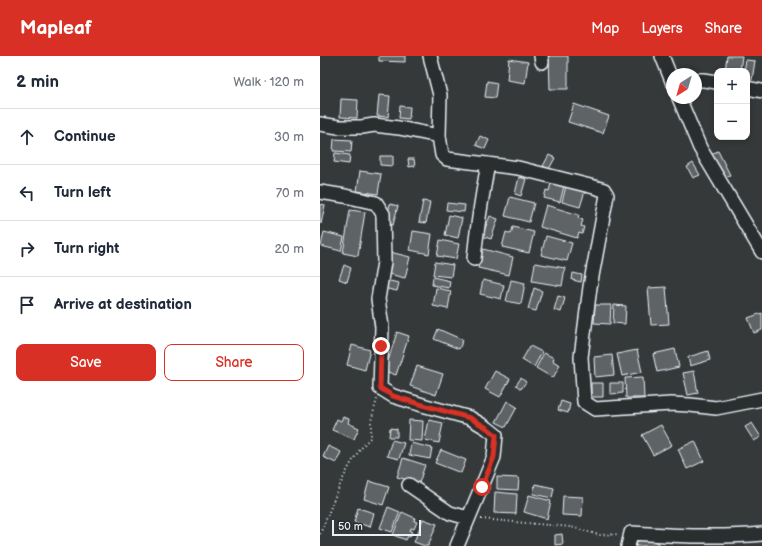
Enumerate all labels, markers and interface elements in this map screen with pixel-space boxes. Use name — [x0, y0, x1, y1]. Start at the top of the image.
text: Mapleaf — [20, 17, 92, 40]
text: Map — [591, 20, 619, 37]
text: Layers — [641, 20, 683, 37]
text: Share — [705, 20, 742, 37]
north arrow — [666, 68, 702, 104]
map controls — [714, 68, 750, 140]
button: + — [714, 68, 750, 104]
text: 2 min — [16, 72, 59, 92]
text: Walk · 120 m — [233, 74, 304, 90]
button: − — [714, 104, 750, 140]
icon: ahead — [16, 126, 38, 148]
text: Continue — [54, 127, 116, 146]
text: 30 m — [274, 129, 304, 145]
icon: left — [16, 182, 38, 204]
text: Turn left — [54, 183, 111, 202]
text: 70 m — [276, 185, 304, 201]
icon: right — [16, 238, 38, 260]
text: Turn right — [54, 239, 119, 258]
text: 20 m — [274, 241, 304, 257]
icon: arrive — [16, 294, 38, 316]
text: Arrive at destination — [54, 295, 192, 314]
route end — [372, 337, 390, 355]
button: Save — [16, 344, 156, 381]
button: Share — [164, 344, 304, 381]
route start — [473, 478, 491, 496]
scale bar — [332, 518, 421, 537]
text: 50 m — [338, 520, 363, 533]

